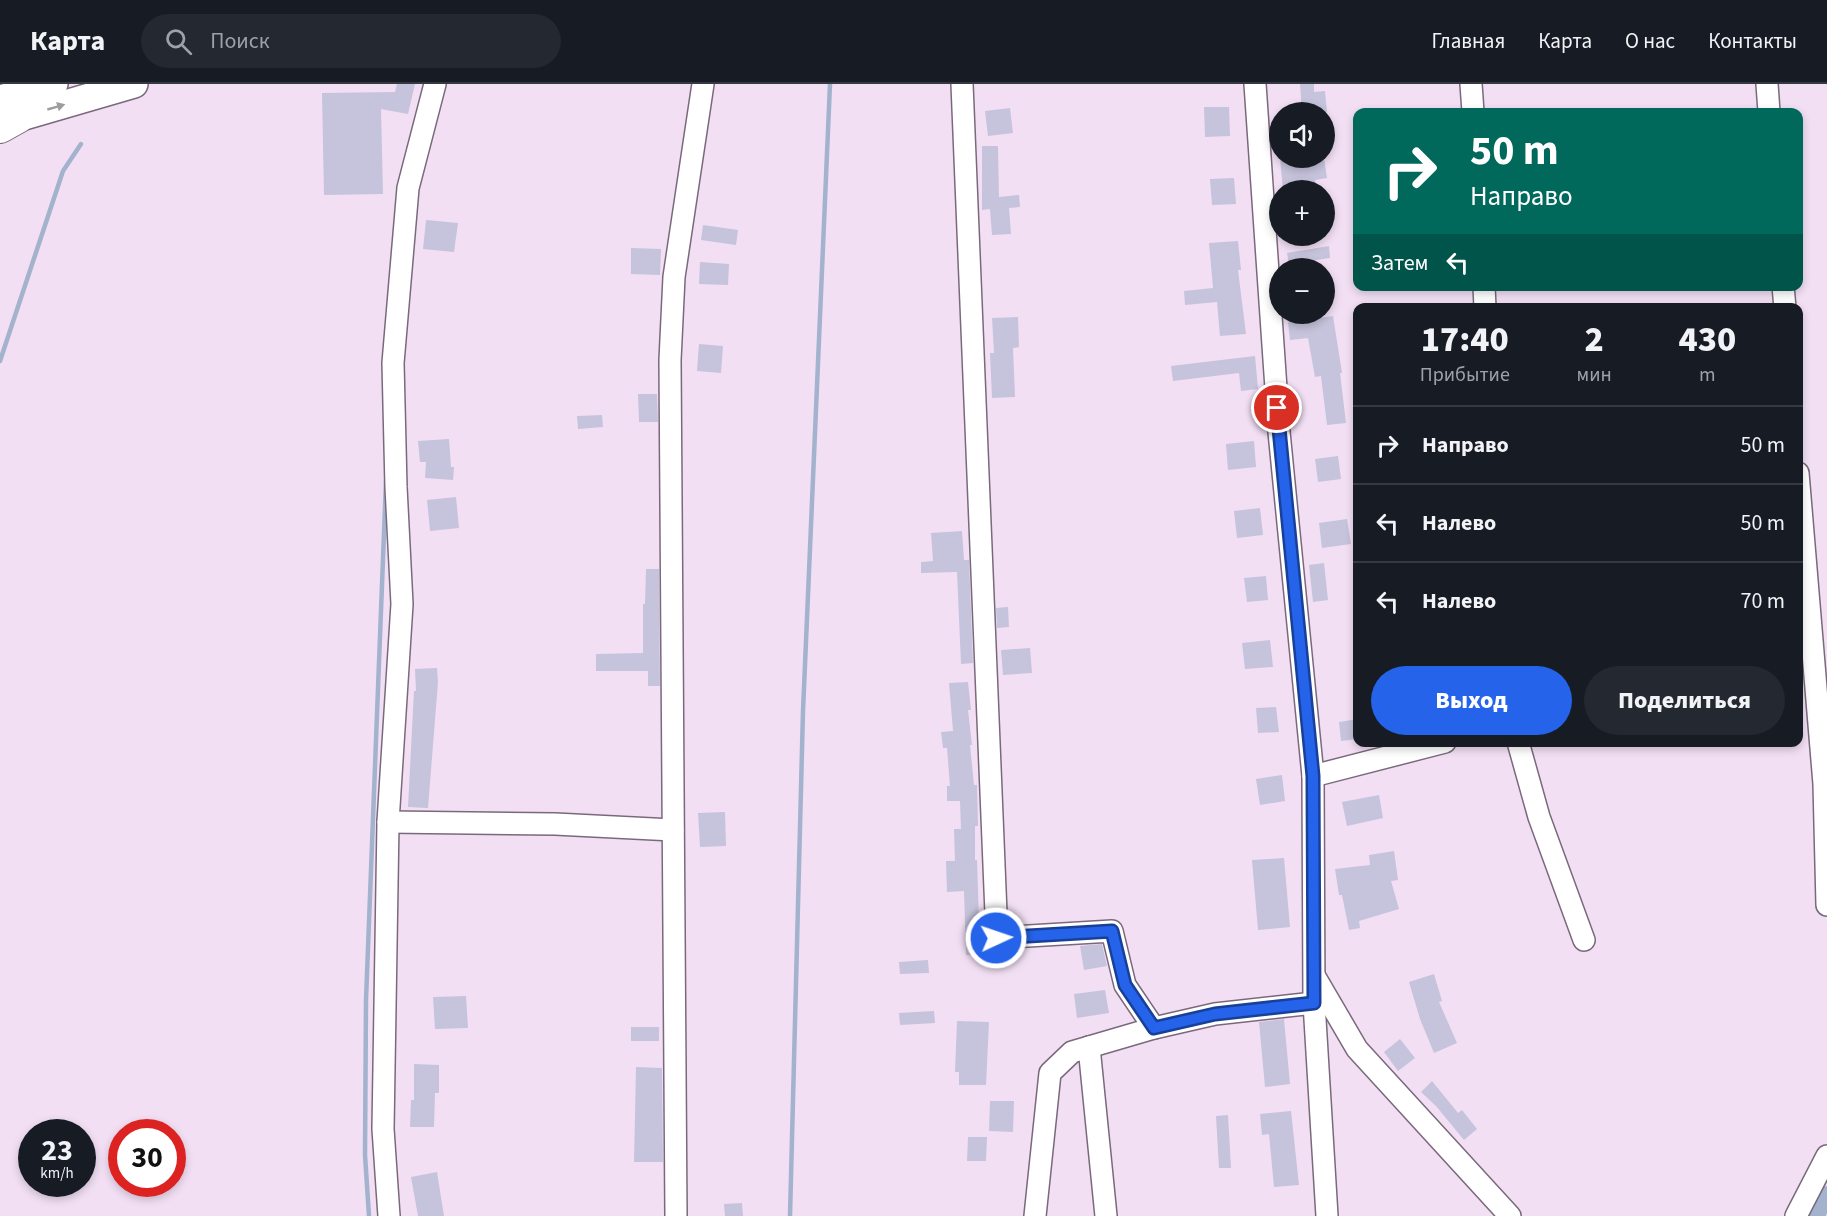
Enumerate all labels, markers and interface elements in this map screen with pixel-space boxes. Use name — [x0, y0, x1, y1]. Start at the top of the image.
search box — [141, 14, 561, 68]
text: Карта — [30, 21, 105, 61]
icon: search — [162, 25, 195, 58]
text: Поиск — [210, 25, 270, 57]
text: Главная — [1432, 26, 1505, 56]
text: Карта — [1538, 26, 1592, 56]
text: О нас — [1625, 26, 1675, 56]
text: Контакты — [1708, 26, 1797, 56]
one-way arrow — [47, 102, 65, 111]
map controls — [1269, 102, 1335, 324]
button: sound — [1269, 102, 1335, 168]
text: 50 m — [1470, 121, 1559, 181]
icon: right — [1371, 132, 1449, 210]
text: Направо — [1470, 177, 1573, 216]
button: + — [1269, 180, 1335, 246]
icon: left — [1441, 246, 1474, 279]
text: Затем — [1371, 247, 1429, 279]
button: − — [1269, 258, 1335, 324]
text: 17:40 — [1421, 314, 1509, 365]
text: 2 — [1585, 314, 1604, 365]
text: 430 — [1679, 314, 1736, 365]
text: Прибытие — [1420, 361, 1510, 389]
text: мин — [1577, 361, 1612, 389]
text: m — [1699, 361, 1716, 389]
pin — [1251, 382, 1302, 433]
icon: arrive — [1260, 391, 1293, 424]
icon: right — [1371, 429, 1404, 462]
text: Направо — [1422, 429, 1509, 461]
text: 50 m — [1740, 429, 1785, 461]
icon: left — [1371, 507, 1404, 540]
text: Налево — [1422, 507, 1496, 539]
text: 50 m — [1740, 507, 1785, 539]
icon: left — [1371, 585, 1404, 618]
text: Налево — [1422, 585, 1496, 617]
text: 70 m — [1740, 585, 1785, 617]
button: Выход — [1371, 666, 1572, 735]
button: Поделиться — [1584, 666, 1785, 735]
position arrow — [964, 906, 1028, 970]
speed limit sign: 30 — [108, 1119, 186, 1197]
text: 23 — [41, 1129, 73, 1172]
text: km/h — [40, 1163, 74, 1184]

